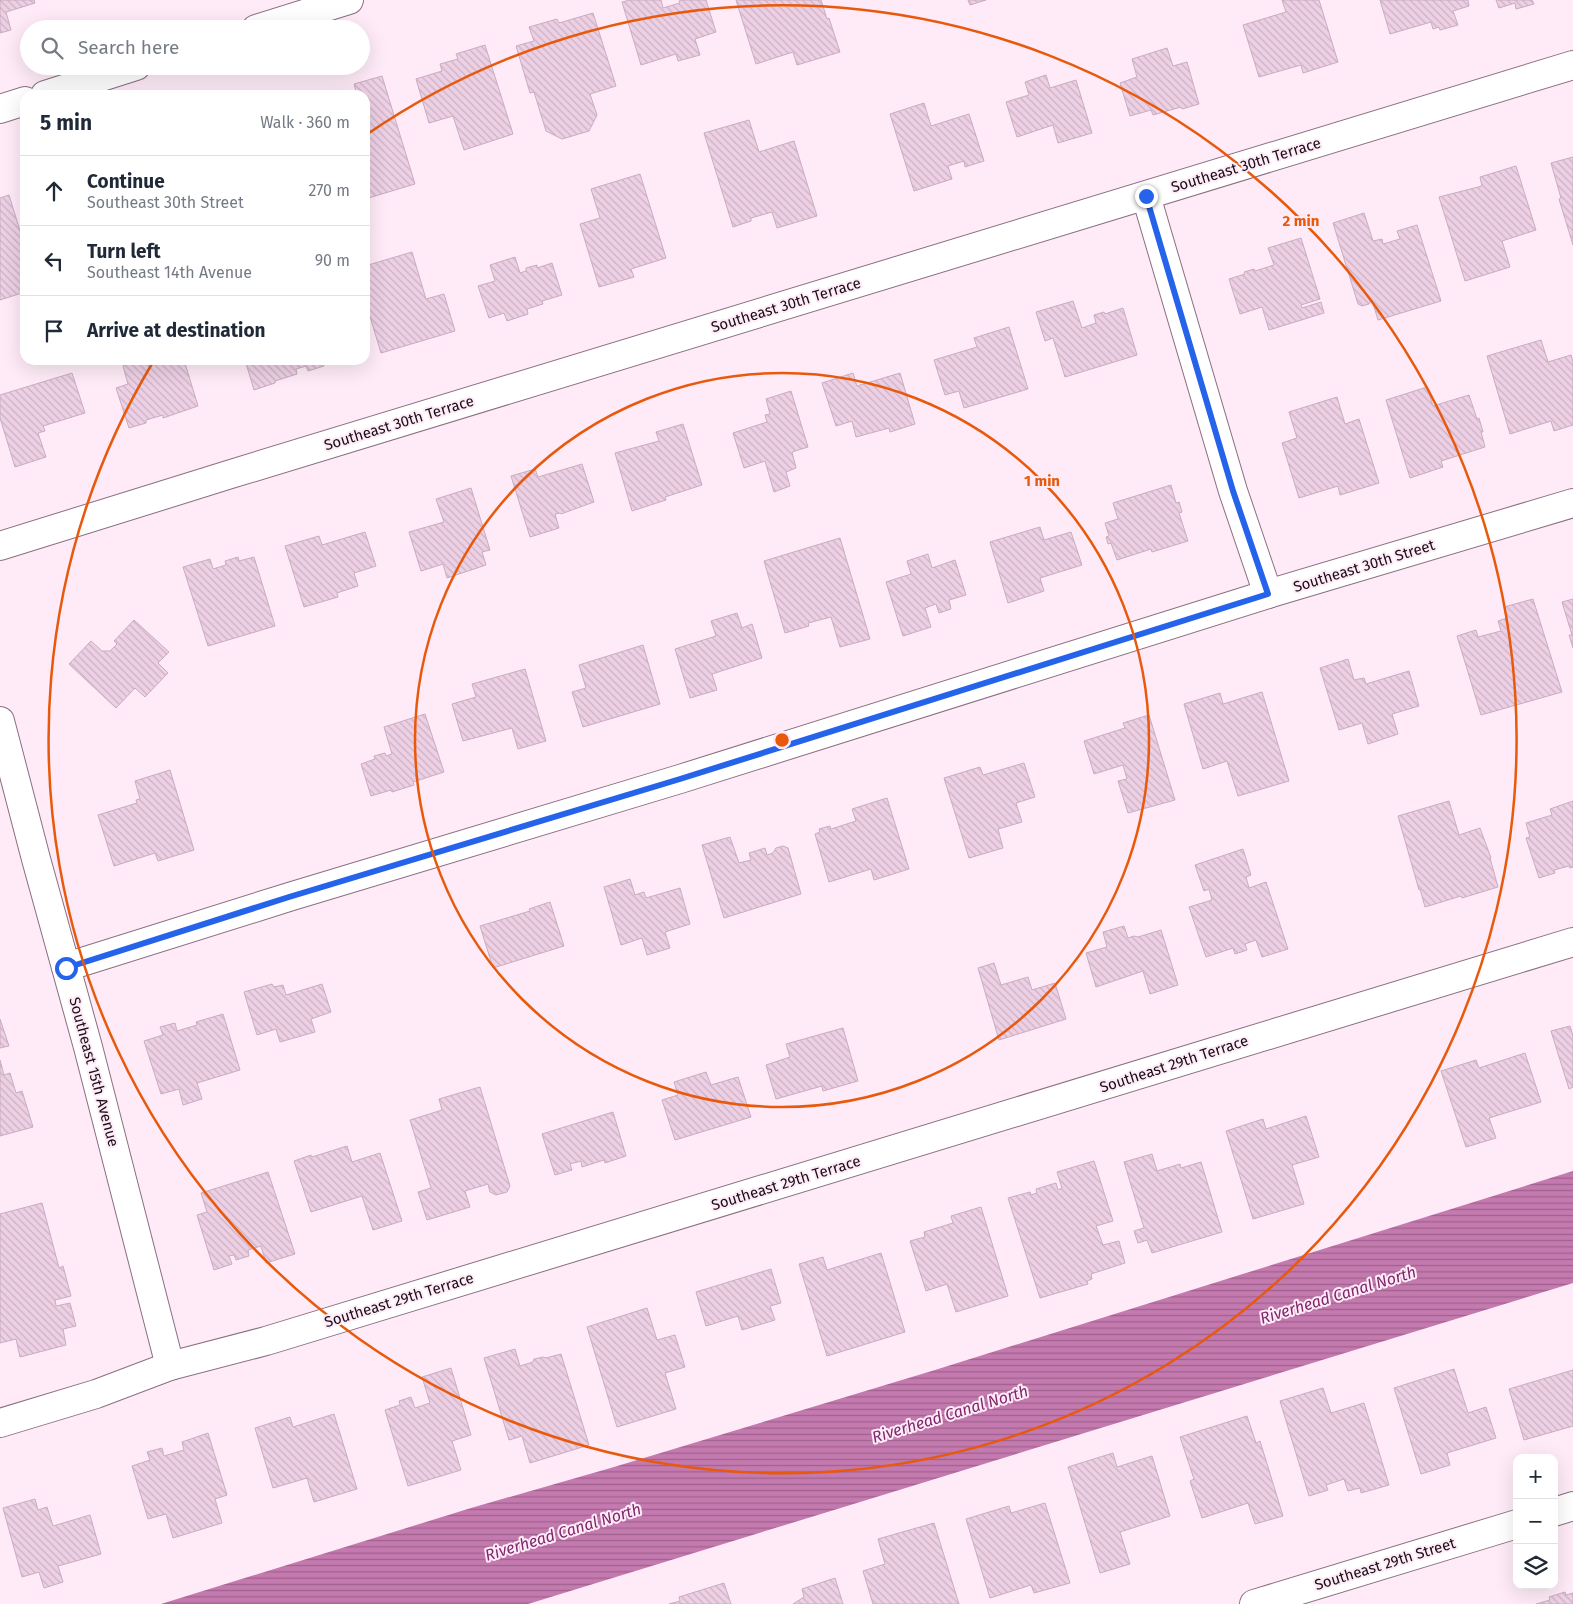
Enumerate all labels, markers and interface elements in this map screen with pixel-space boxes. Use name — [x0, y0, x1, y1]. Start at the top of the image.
search box — [20, 20, 370, 75]
icon: search — [38, 34, 66, 62]
text: Search here — [78, 36, 179, 59]
text: 5 min — [40, 110, 92, 136]
text: Walk · 360 m — [260, 113, 350, 132]
street label: Southeast 30th Terrace — [1169, 134, 1323, 196]
text: Continue — [87, 170, 165, 193]
icon: ahead — [40, 177, 68, 205]
text: 270 m — [308, 181, 350, 200]
route end — [1135, 185, 1158, 208]
text: Southeast 30th Street — [87, 193, 244, 212]
text: 2 min — [1283, 212, 1319, 230]
text: Turn left — [87, 240, 161, 263]
icon: left — [40, 247, 68, 275]
text: 90 m — [315, 251, 350, 270]
text: Southeast 14th Avenue — [87, 263, 252, 282]
street label: Southeast 30th Terrace — [709, 274, 863, 336]
icon: arrive — [40, 317, 68, 345]
text: Arrive at destination — [87, 319, 266, 342]
street label: Southeast 30th Terrace — [322, 392, 476, 454]
text: 1 min — [1024, 472, 1060, 490]
street label: Southeast 30th Street — [1291, 536, 1437, 596]
centre of rings — [773, 731, 791, 749]
route start — [55, 957, 78, 980]
street label: Southeast 15th Avenue — [65, 995, 123, 1149]
street label: Southeast 29th Terrace — [1098, 1031, 1250, 1097]
street label: Southeast 29th Terrace — [709, 1152, 863, 1214]
water label: Riverhead Canal North — [1258, 1262, 1418, 1328]
street label: Southeast 29th Terrace — [322, 1269, 476, 1331]
water label: Riverhead Canal North — [870, 1381, 1030, 1447]
map controls — [1513, 1454, 1558, 1589]
button: + — [1513, 1454, 1558, 1499]
water label: Riverhead Canal North — [483, 1499, 643, 1565]
button: − — [1513, 1499, 1558, 1544]
street label: Southeast 29th Street — [1312, 1534, 1458, 1594]
button: layers — [1513, 1544, 1558, 1589]

